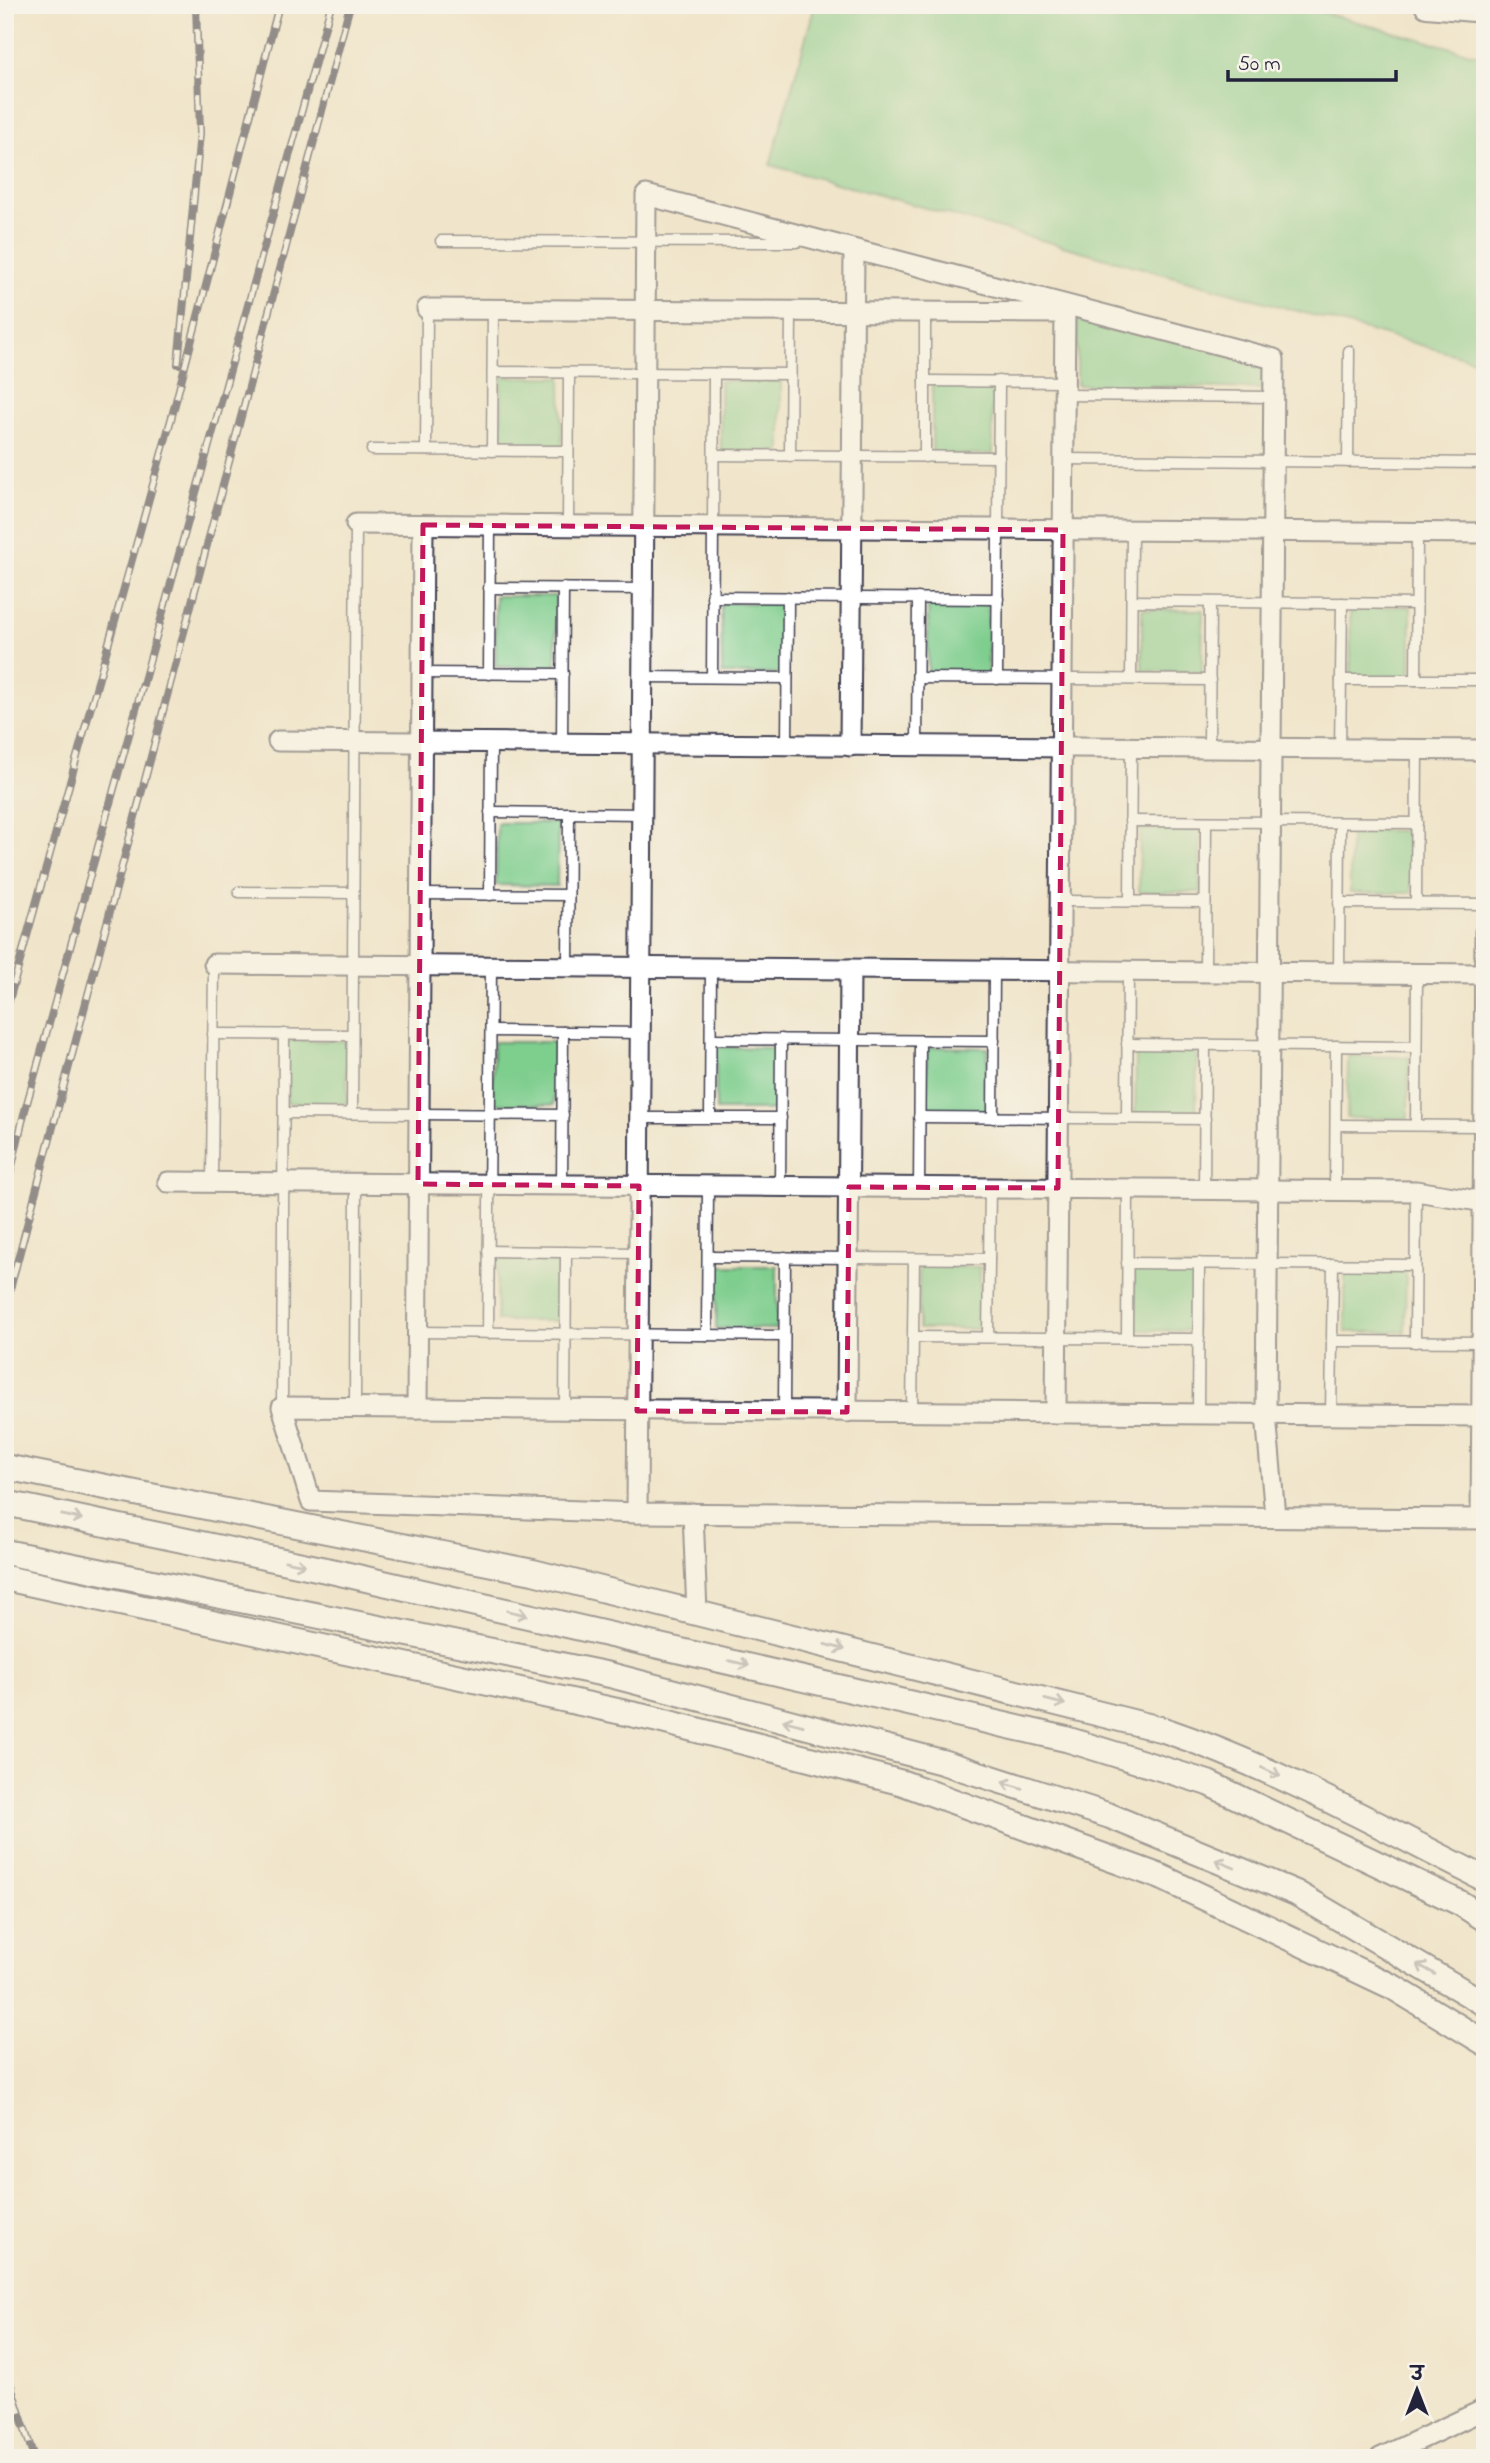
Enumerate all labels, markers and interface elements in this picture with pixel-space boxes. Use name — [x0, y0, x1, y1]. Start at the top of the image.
scale bar — [1228, 38, 1396, 82]
text: 50 m — [1238, 50, 1281, 80]
one-way arrow — [60, 1511, 83, 1525]
one-way arrow — [283, 1557, 306, 1571]
one-way arrow — [505, 1606, 528, 1620]
one-way arrow — [823, 1641, 845, 1654]
one-way arrow — [727, 1657, 750, 1670]
one-way arrow — [1043, 1696, 1066, 1709]
one-way arrow — [782, 1716, 805, 1729]
one-way arrow — [1260, 1766, 1281, 1779]
one-way arrow — [1001, 1777, 1023, 1790]
one-way arrow — [1215, 1856, 1236, 1869]
one-way arrow — [1417, 1961, 1437, 1975]
north arrow — [1382, 2354, 1452, 2424]
text: उ — [1409, 2362, 1426, 2389]

